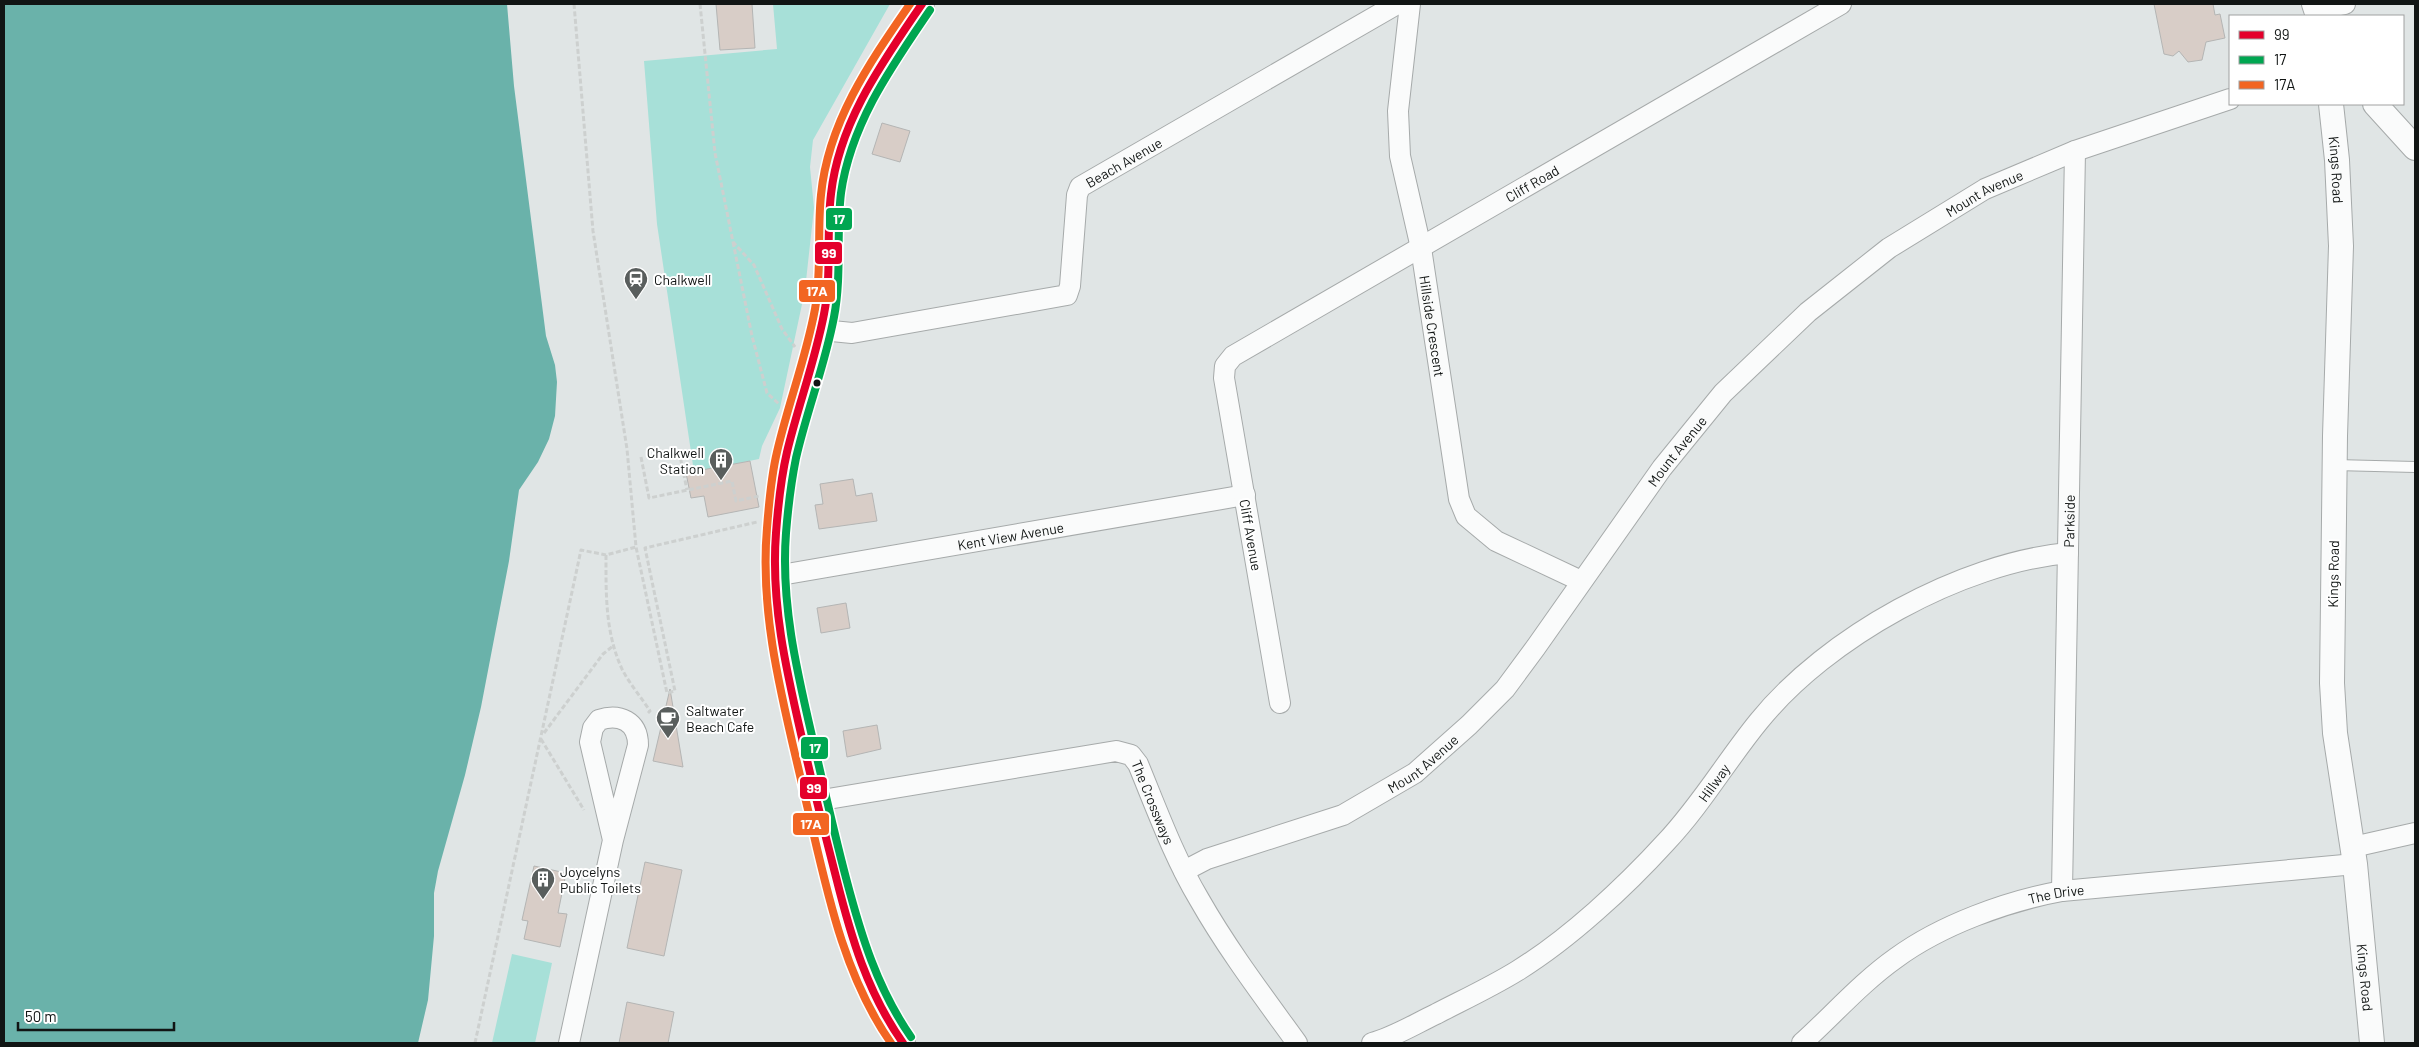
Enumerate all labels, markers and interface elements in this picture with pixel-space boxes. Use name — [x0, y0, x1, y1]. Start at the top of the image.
legend — [2229, 15, 2404, 105]
text: 99 — [2274, 25, 2290, 43]
text: 17 — [2274, 50, 2286, 68]
text: 17A — [2274, 75, 2295, 93]
street label: Beach Avenue — [1082, 133, 1165, 191]
street label: Kings Road — [2326, 135, 2348, 204]
street label: Cliff Road — [1502, 161, 1562, 205]
street label: Mount Avenue — [1942, 166, 2025, 220]
line badge: 17 — [825, 207, 853, 231]
text: 17 — [833, 210, 845, 227]
line badge: 99 — [814, 241, 843, 265]
text: 99 — [822, 244, 836, 261]
station icon: Chalkwell — [623, 266, 649, 300]
place label: Chalkwell — [654, 271, 711, 288]
street label: Hillside Crescent — [1417, 274, 1449, 378]
line badge: 17A — [798, 279, 836, 303]
text: 17A — [806, 282, 828, 299]
unlabelled marker — [812, 378, 822, 388]
street label: Mount Avenue — [1643, 412, 1710, 489]
place label: Chalkwell Station — [647, 444, 704, 477]
building icon: Chalkwell Station — [708, 447, 734, 481]
street label: Parkside — [2060, 494, 2077, 548]
street label: Cliff Avenue — [1236, 498, 1266, 572]
street label: Kent View Avenue — [956, 518, 1065, 553]
street label: Kings Road — [2324, 540, 2342, 608]
place label: Saltwater Beach Cafe — [686, 702, 754, 735]
cafe icon: Saltwater Beach Cafe — [655, 705, 681, 739]
street label: Mount Avenue — [1384, 731, 1461, 796]
line badge: 17 — [800, 736, 829, 760]
text: 17 — [809, 739, 821, 756]
street label: The Crossways — [1129, 757, 1179, 847]
street label: Hillway — [1694, 760, 1733, 805]
line badge: 99 — [799, 776, 828, 800]
text: 99 — [807, 779, 821, 796]
line badge: 17A — [792, 812, 830, 836]
text: 17A — [800, 815, 822, 832]
place label: Joycelyns Public Toilets — [560, 863, 641, 896]
building icon: Joycelyns Public Toilets — [530, 866, 556, 900]
street label: The Drive — [2026, 880, 2085, 907]
street label: Kings Road — [2354, 943, 2377, 1012]
scale bar — [18, 1000, 174, 1032]
text: 50 m — [25, 1007, 57, 1025]

